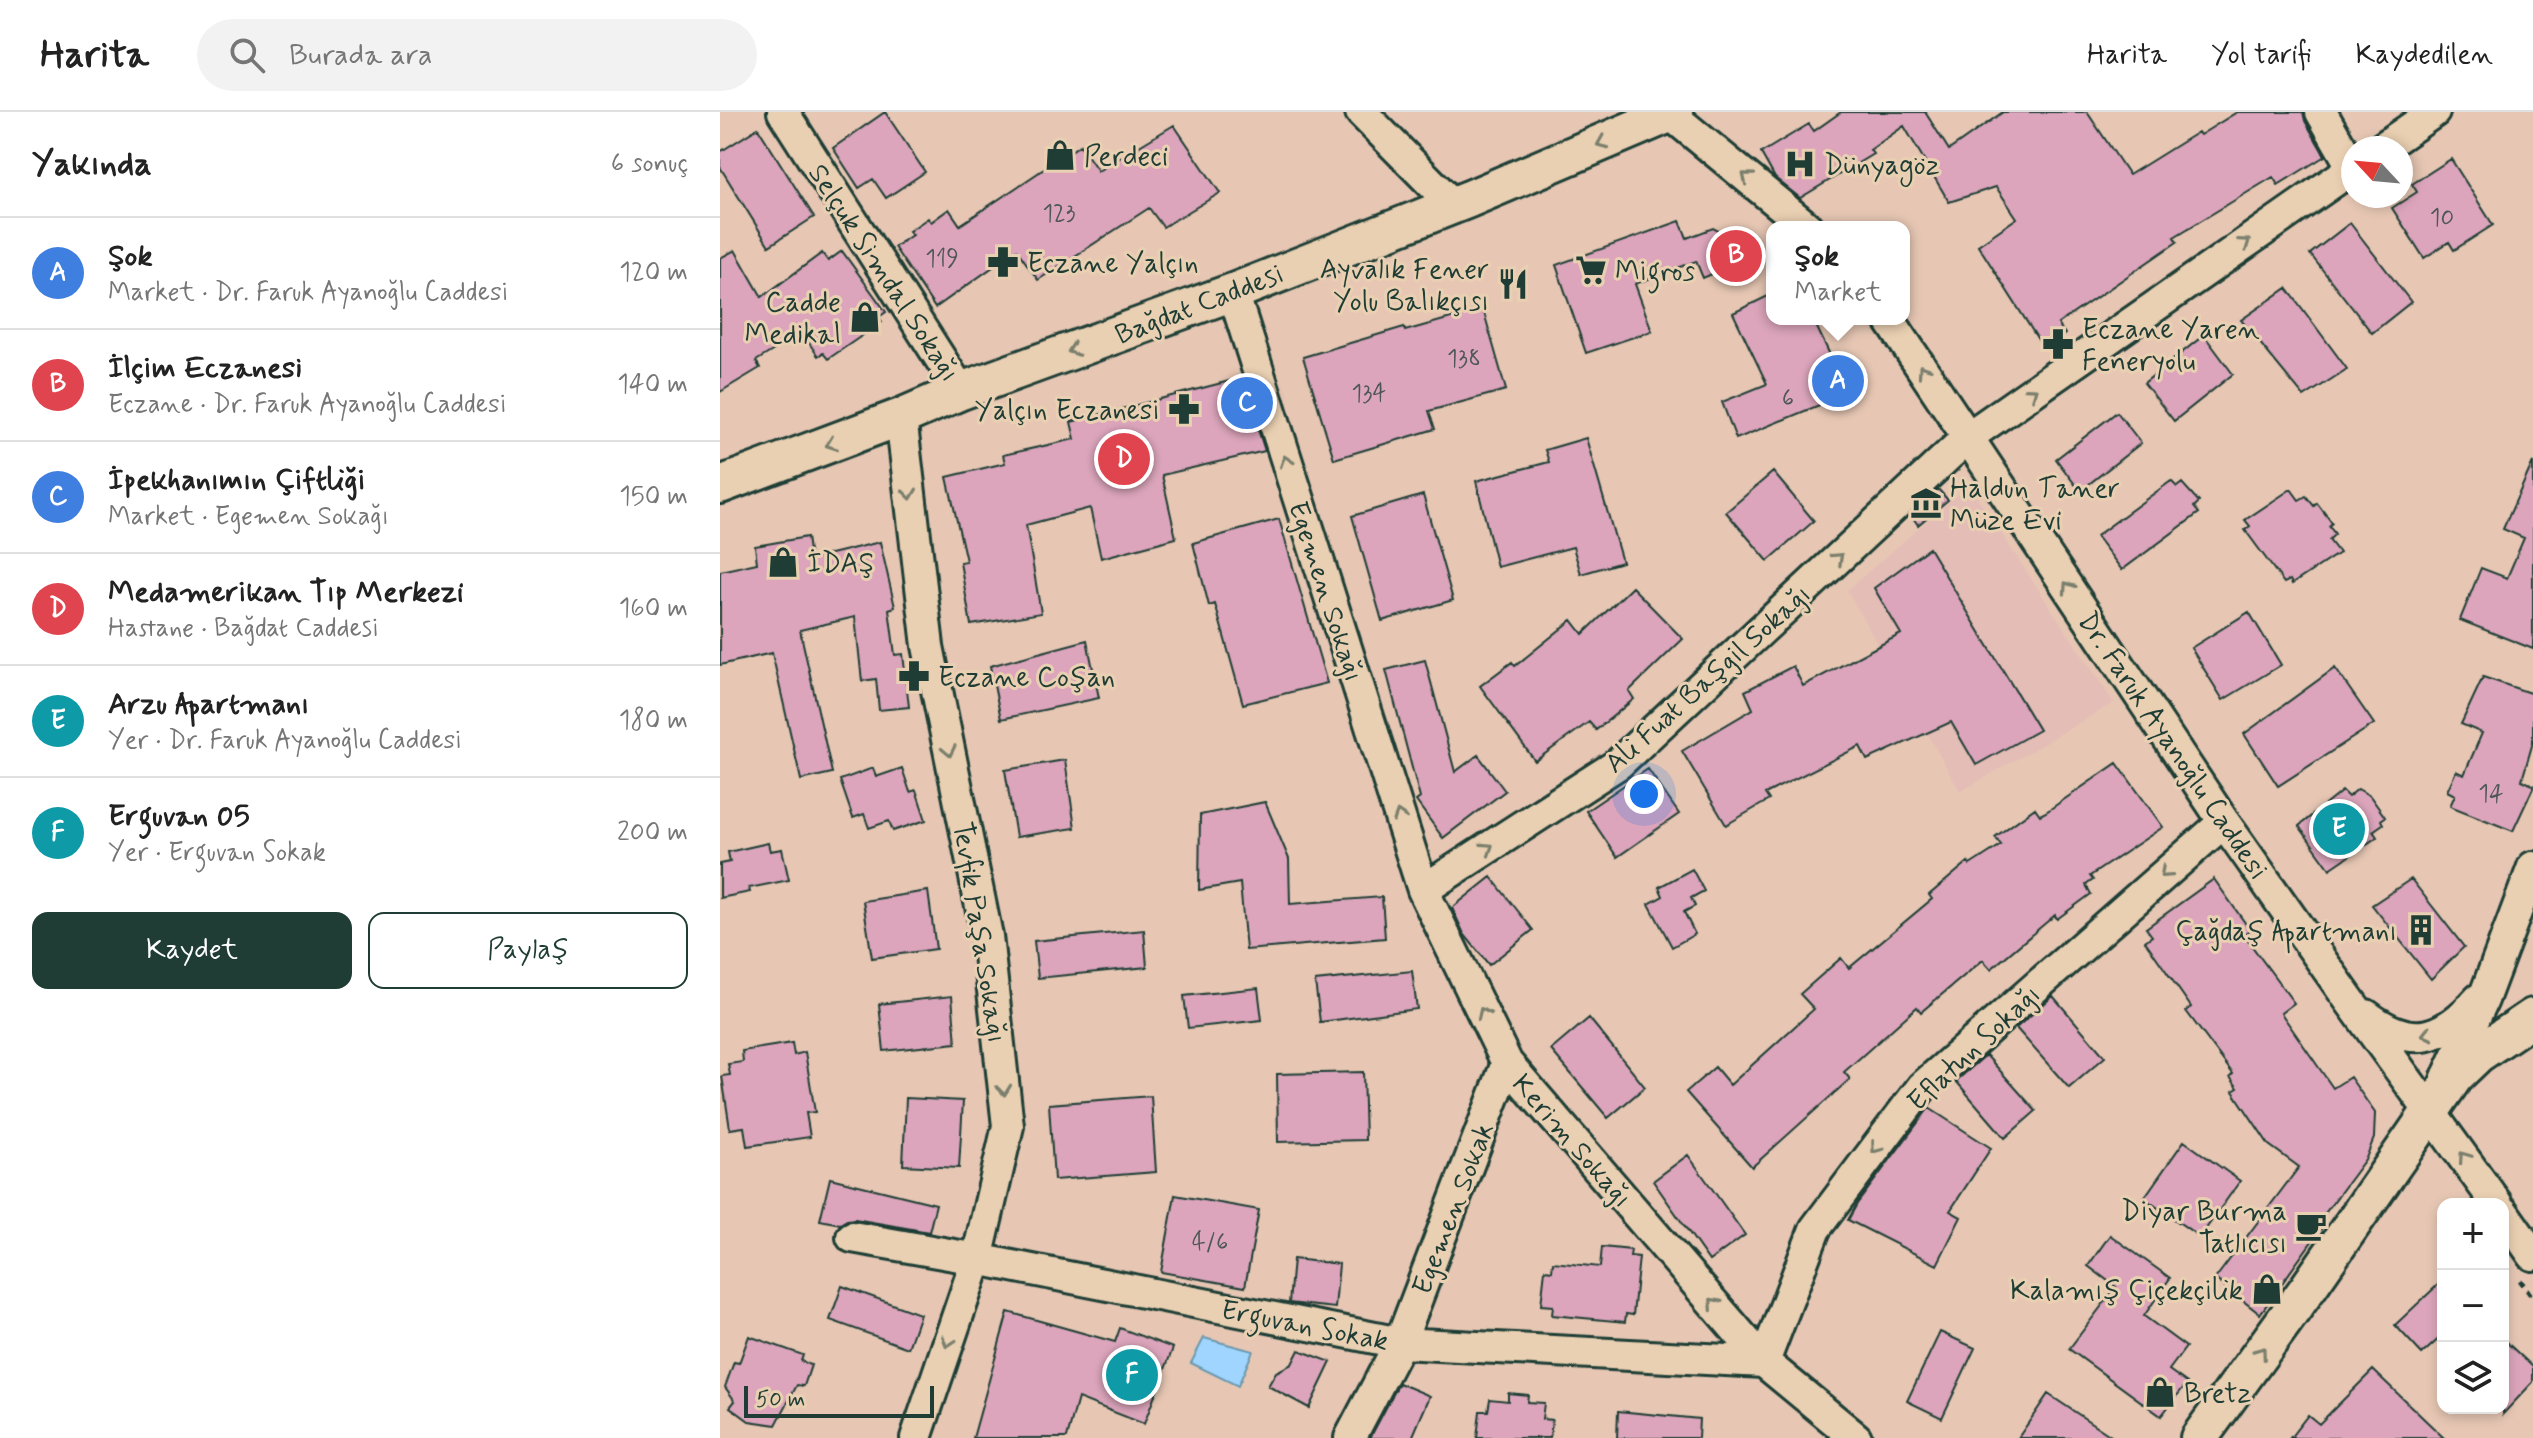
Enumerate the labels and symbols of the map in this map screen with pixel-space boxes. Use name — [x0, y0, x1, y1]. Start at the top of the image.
one-way arrow — [1596, 134, 1610, 150]
north arrow — [2341, 136, 2413, 208]
shop icon: Perdeci — [1043, 138, 1077, 172]
place label: Perdeci — [1084, 139, 1168, 176]
hospital icon: Dünyagöz — [1783, 147, 1817, 181]
place label: Dünyagöz — [1824, 148, 1940, 187]
street label: Selçuk Simdal Sokağı — [799, 157, 967, 389]
one-way arrow — [1742, 172, 1756, 187]
house number: 123 — [1042, 199, 1076, 230]
house number: 10 — [2430, 203, 2454, 234]
pin: B — [1710, 226, 1762, 286]
one-way arrow — [2237, 238, 2251, 253]
house number: 119 — [925, 244, 959, 275]
pharmacy icon: Eczane Yalçın — [986, 245, 1020, 279]
place label: Eczane Yalçın — [1027, 246, 1199, 283]
place label: Ayvalık Fener Yolu Balıkçısı — [1320, 252, 1489, 321]
supermarket icon: Migros — [1574, 253, 1608, 287]
place label: Migros — [1615, 254, 1695, 294]
street label: Bağdat Caddesi — [1110, 256, 1290, 354]
restaurant icon: Ayvalık Fener Yolu Balıkçısı — [1496, 267, 1530, 301]
place label: Cadde Medikal — [744, 285, 841, 354]
shop icon: Cadde Medikal — [848, 300, 882, 334]
place label: Eczane Yaren Feneryolu — [2082, 312, 2260, 381]
pharmacy icon: Eczane Yaren Feneryolu — [2041, 327, 2075, 361]
one-way arrow — [1067, 340, 1081, 357]
house number: 138 — [1447, 344, 1481, 375]
pin: A — [1812, 351, 1864, 411]
one-way arrow — [1918, 365, 1933, 379]
pin: C — [1221, 373, 1273, 433]
house number: 134 — [1351, 379, 1387, 410]
house number: 6 — [1782, 383, 1794, 414]
one-way arrow — [2024, 387, 2038, 402]
pharmacy icon: Yalçın Eczanesi — [1167, 392, 1201, 426]
place label: Yalçın Eczanesi — [975, 393, 1160, 430]
pin: D — [1098, 429, 1150, 489]
one-way arrow — [825, 434, 839, 450]
one-way arrow — [1279, 455, 1295, 469]
place label: Haldun Taner Müze Evi — [1950, 471, 2120, 540]
museum icon: Haldun Taner Müze Evi — [1909, 486, 1943, 520]
one-way arrow — [902, 488, 919, 501]
street label: Egemen Sokağı — [1278, 497, 1371, 687]
shop icon: İDAŞ — [766, 545, 800, 579]
place label: İDAŞ — [807, 546, 874, 583]
one-way arrow — [1829, 553, 1843, 567]
street label: Ali Fuat Başgil Sokağı — [1598, 577, 1820, 782]
one-way arrow — [2062, 581, 2077, 595]
street label: Dr. Faruk Ayanoğlu Caddesi — [2068, 605, 2276, 888]
pharmacy icon: Eczane Coşan — [897, 659, 931, 693]
place label: Eczane Coşan — [938, 660, 1115, 697]
one-way arrow — [940, 745, 957, 758]
your location — [1624, 774, 1664, 814]
house number: 14 — [2478, 779, 2504, 810]
pin: E — [2313, 799, 2365, 859]
one-way arrow — [1392, 809, 1408, 823]
street label: Tevfik Paşa Sokağı — [943, 819, 1014, 1046]
one-way arrow — [1479, 842, 1494, 857]
one-way arrow — [2160, 864, 2175, 878]
building icon: Çağdaş Apartmanı — [2404, 913, 2438, 947]
place label: Çağdaş Apartmanı — [2175, 914, 2397, 954]
street label: Eflatun Sokağı — [1900, 977, 2049, 1120]
one-way arrow — [1477, 1007, 1493, 1022]
one-way arrow — [2421, 1025, 2435, 1042]
street label: Kerim Sokağı — [1503, 1067, 1639, 1216]
one-way arrow — [996, 1084, 1013, 1097]
street label: Egemen Sokak — [1405, 1117, 1504, 1300]
one-way arrow — [1872, 1139, 1886, 1154]
one-way arrow — [2459, 1152, 2474, 1166]
place label: Diyar Burma Tatlıcısı — [2121, 1194, 2287, 1263]
cafe icon: Diyar Burma Tatlıcısı — [2294, 1209, 2328, 1243]
house number: 4/6 — [1192, 1227, 1228, 1258]
shop icon: Kalamış Çiçekçilik — [2250, 1272, 2284, 1306]
place label: Kalamış Çiçekçilik — [2010, 1273, 2243, 1310]
street label: Erguvan Sokak — [1217, 1292, 1391, 1364]
one-way arrow — [1709, 1298, 1723, 1312]
one-way arrow — [942, 1334, 958, 1348]
pin: F — [1106, 1345, 1158, 1405]
one-way arrow — [2251, 1347, 2266, 1361]
shop icon: Bretz — [2143, 1375, 2177, 1409]
place label: Bretz — [2184, 1376, 2251, 1413]
scale bar — [744, 1382, 934, 1418]

